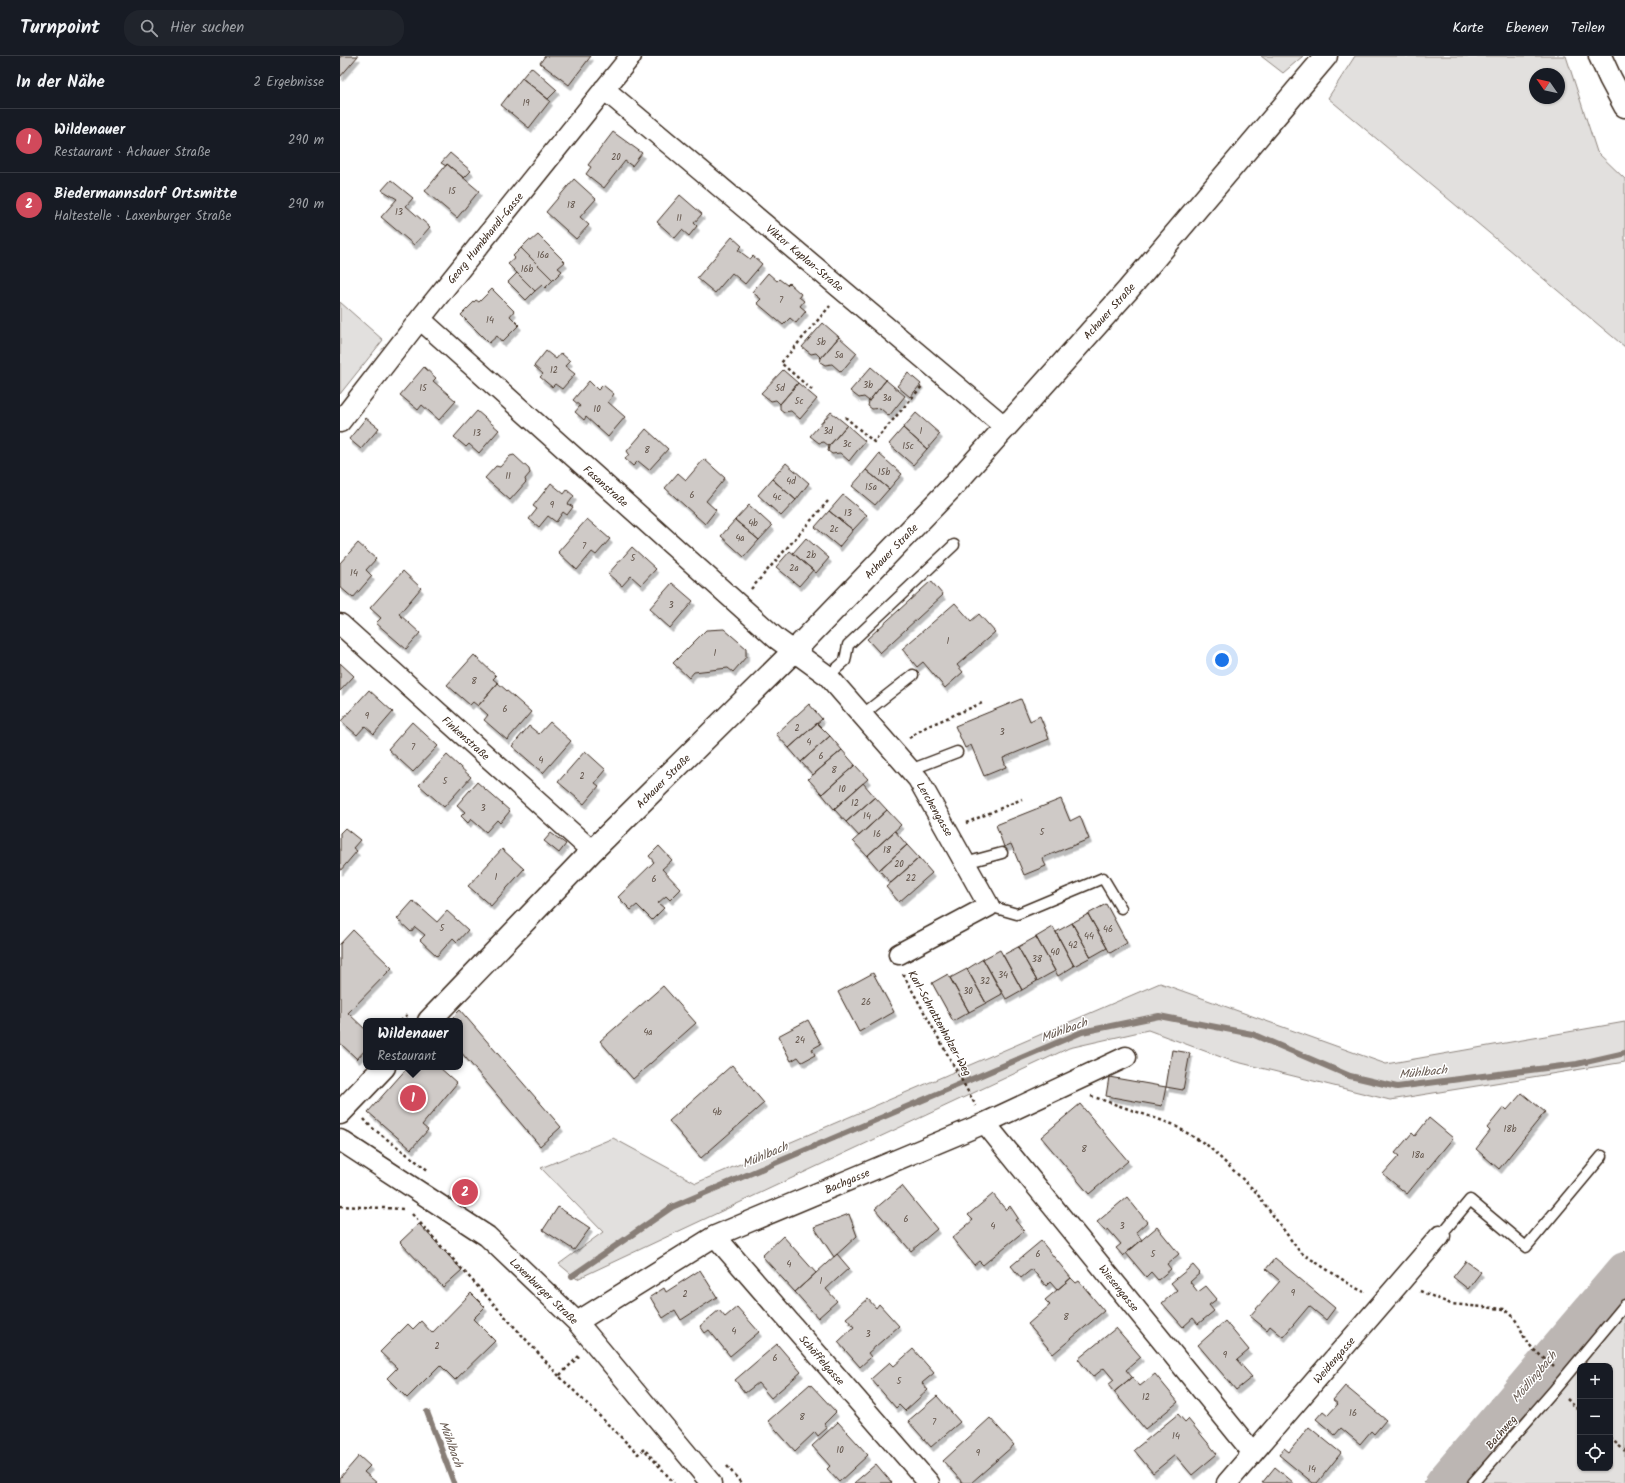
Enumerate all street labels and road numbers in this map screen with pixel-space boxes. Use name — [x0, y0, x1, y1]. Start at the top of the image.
street label: Georg Humbhandl-Gasse — [443, 189, 529, 288]
street label: Viktor Kaplan-Straße — [761, 221, 847, 297]
street label: Achauer Straße — [1079, 279, 1140, 344]
street label: Fasanstraße — [579, 461, 632, 512]
street label: Achauer Straße — [861, 520, 923, 584]
street label: Finkenstraße — [437, 712, 493, 765]
street label: Achauer Straße — [632, 750, 695, 813]
street label: Lerchengasse — [911, 779, 957, 840]
street label: Karl-Schrattenholzer-Weg — [902, 967, 976, 1080]
street label: Bachgasse — [822, 1164, 873, 1200]
street label: Laxenburger Straße — [505, 1254, 582, 1329]
street label: Wiesengasse — [1093, 1261, 1143, 1316]
street label: Schöffelgasse — [794, 1331, 848, 1390]
street label: Weidengasse — [1309, 1333, 1360, 1388]
street label: Bachweg — [1482, 1411, 1522, 1454]

